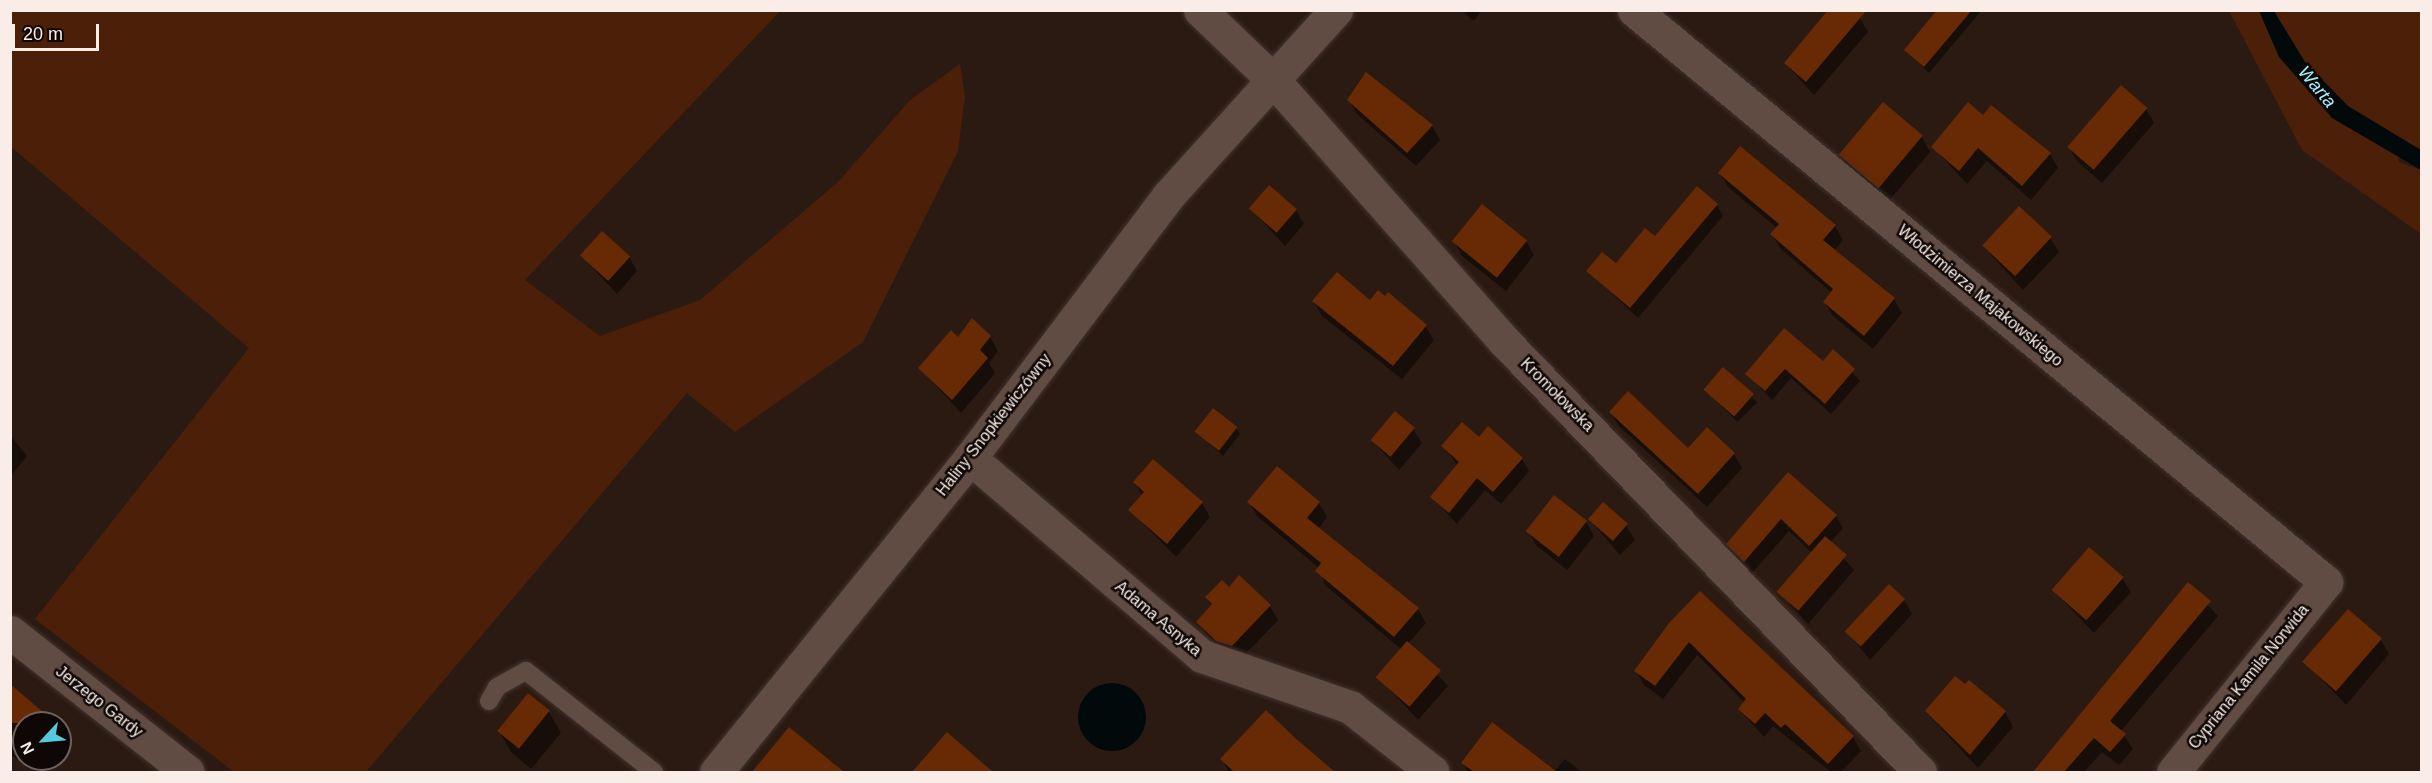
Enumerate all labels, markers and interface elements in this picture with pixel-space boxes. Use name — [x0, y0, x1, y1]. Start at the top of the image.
scale bar — [15, 12, 102, 50]
text: 20 m — [23, 24, 63, 44]
water label: Warta — [2293, 62, 2341, 112]
street label: Włodzimierza Majakowskiego — [1893, 221, 2067, 371]
street label: Haliny Snopkiewiczówny — [933, 350, 1055, 500]
street label: Kromołowska — [1516, 354, 1598, 436]
street label: Adama Asnyka — [1111, 577, 1205, 661]
street label: Cypriana Kamila Norwida — [2185, 601, 2313, 753]
street label: Jerzego Gardy — [52, 662, 146, 742]
north arrow — [12, 711, 72, 771]
text: N — [17, 739, 37, 757]

